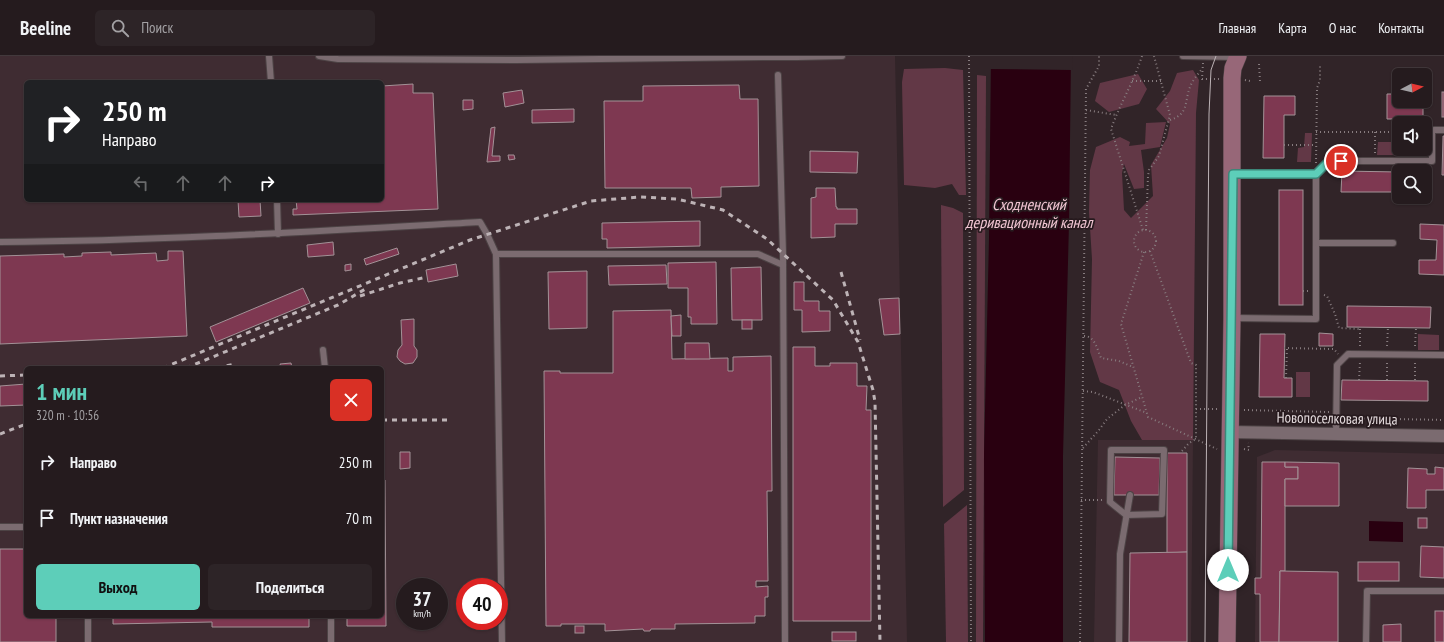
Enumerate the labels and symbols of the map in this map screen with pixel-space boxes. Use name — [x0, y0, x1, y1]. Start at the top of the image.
north arrow — [1392, 68, 1432, 108]
pin — [1324, 144, 1358, 178]
water label: Сходненский деривационный канал — [965, 194, 1094, 232]
street label: Новопоселковая улица — [1276, 407, 1398, 429]
position arrow — [1207, 549, 1249, 591]
speed limit sign: 40 — [456, 578, 508, 630]

